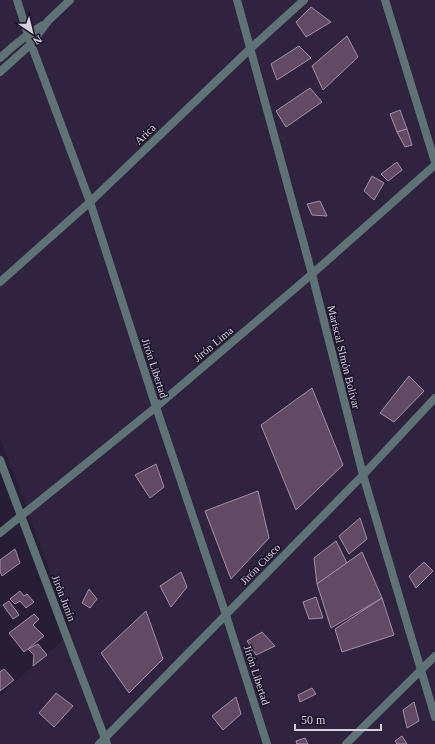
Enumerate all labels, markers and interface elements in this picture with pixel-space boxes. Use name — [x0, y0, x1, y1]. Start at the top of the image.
north arrow — [12, 12, 52, 52]
text: N — [31, 33, 44, 47]
street label: Arica — [132, 121, 158, 147]
street label: Mariscal SImón Bolívar — [325, 304, 363, 410]
street label: Jirón Lima — [191, 324, 235, 364]
street label: Jirón Libertad — [140, 337, 170, 400]
street label: Jirón Cusco — [238, 541, 283, 587]
street label: Jirón Junín — [50, 573, 78, 623]
street label: Jirón Libertad — [242, 644, 272, 707]
scale bar — [295, 706, 381, 732]
text: 50 m — [301, 713, 326, 727]

